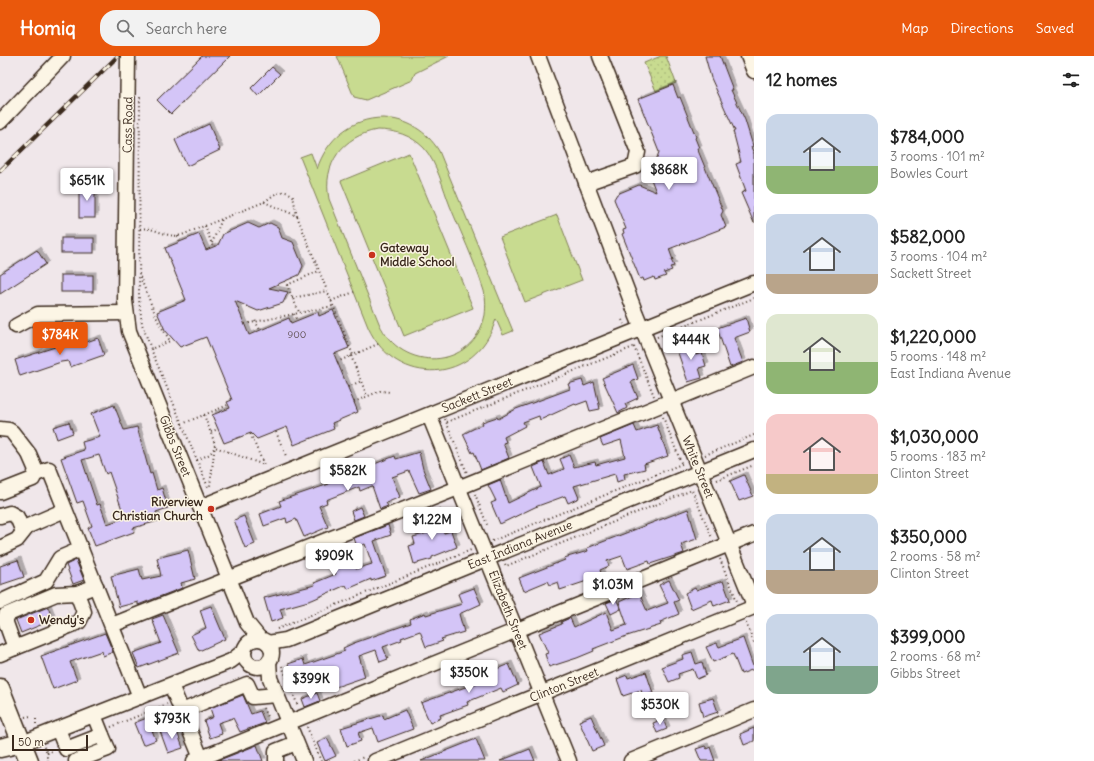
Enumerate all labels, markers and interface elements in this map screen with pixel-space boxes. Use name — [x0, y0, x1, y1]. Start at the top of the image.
search box — [100, 10, 380, 46]
text: Homiq — [20, 16, 76, 40]
icon: search — [114, 17, 136, 39]
text: Search here — [146, 19, 227, 38]
text: Map — [901, 19, 928, 37]
text: Directions — [950, 19, 1014, 37]
text: Saved — [1036, 19, 1074, 37]
text: 12 homes — [766, 69, 837, 91]
icon: filters — [1060, 69, 1082, 91]
street label: Cass Road — [120, 97, 135, 153]
text: $784,000 — [890, 126, 965, 148]
icon: home — [798, 130, 846, 178]
text: 3 rooms · 101 m² — [890, 148, 985, 165]
pin: $868K — [641, 157, 697, 191]
text: $868K — [650, 161, 688, 178]
text: Bowles Court — [890, 165, 968, 182]
pin: $651K — [59, 168, 115, 202]
text: $651K — [69, 172, 105, 189]
text: $582,000 — [890, 226, 965, 248]
icon: home — [798, 230, 846, 278]
place label: Gateway Middle School — [380, 240, 455, 269]
text: 3 rooms · 104 m² — [890, 248, 987, 265]
marker: Gateway Middle School — [367, 250, 377, 260]
text: Sackett Street — [890, 265, 971, 282]
pin: $784K — [32, 322, 88, 356]
text: $784K — [42, 326, 78, 343]
text: $1,220,000 — [890, 326, 976, 348]
pin: $444K — [663, 327, 719, 361]
house number: 900 — [288, 328, 306, 341]
icon: home — [798, 330, 846, 378]
text: $444K — [672, 331, 710, 348]
text: 5 rooms · 148 m² — [890, 348, 986, 365]
text: East Indiana Avenue — [890, 365, 1011, 382]
street label: Sackett Street — [439, 374, 514, 416]
street label: Gibbs Street — [156, 413, 195, 479]
text: $1,030,000 — [890, 426, 979, 448]
icon: home — [798, 430, 846, 478]
street label: White Street — [679, 434, 718, 500]
text: 5 rooms · 183 m² — [890, 448, 986, 465]
pin: $582K — [320, 458, 376, 492]
text: $582K — [329, 462, 367, 479]
text: Clinton Street — [890, 465, 969, 482]
place label: Riverview Christian Church — [112, 494, 204, 523]
marker: Riverview Christian Church — [206, 504, 216, 514]
pin: $1.22M — [399, 507, 465, 541]
text: $1.22M — [412, 511, 452, 528]
street label: East Indiana Avenue — [465, 517, 574, 572]
text: $350,000 — [890, 526, 967, 548]
icon: home — [798, 530, 846, 578]
pin: $909K — [306, 543, 362, 577]
text: $909K — [315, 547, 353, 564]
text: 2 rooms · 58 m² — [890, 548, 981, 565]
text: Clinton Street — [890, 565, 969, 582]
street label: Elizabeth Street — [486, 568, 531, 652]
pin: $1.03M — [580, 572, 646, 606]
text: $1.03M — [592, 576, 634, 593]
place label: Wendy's — [39, 612, 85, 628]
marker: Wendy's — [26, 615, 36, 625]
text: $399,000 — [890, 626, 965, 648]
icon: home — [798, 630, 846, 678]
text: 2 rooms · 68 m² — [890, 648, 981, 665]
pin: $350K — [441, 660, 497, 694]
text: $350K — [450, 664, 488, 681]
street label: Clinton Street — [527, 664, 600, 705]
text: Gibbs Street — [890, 665, 960, 682]
pin: $399K — [283, 666, 339, 700]
text: $399K — [292, 670, 330, 687]
pin: $530K — [632, 692, 688, 726]
text: $530K — [641, 696, 679, 713]
pin: $793K — [144, 706, 200, 740]
text: $793K — [154, 710, 190, 727]
scale bar — [12, 733, 88, 752]
text: 50 m — [18, 735, 44, 749]

